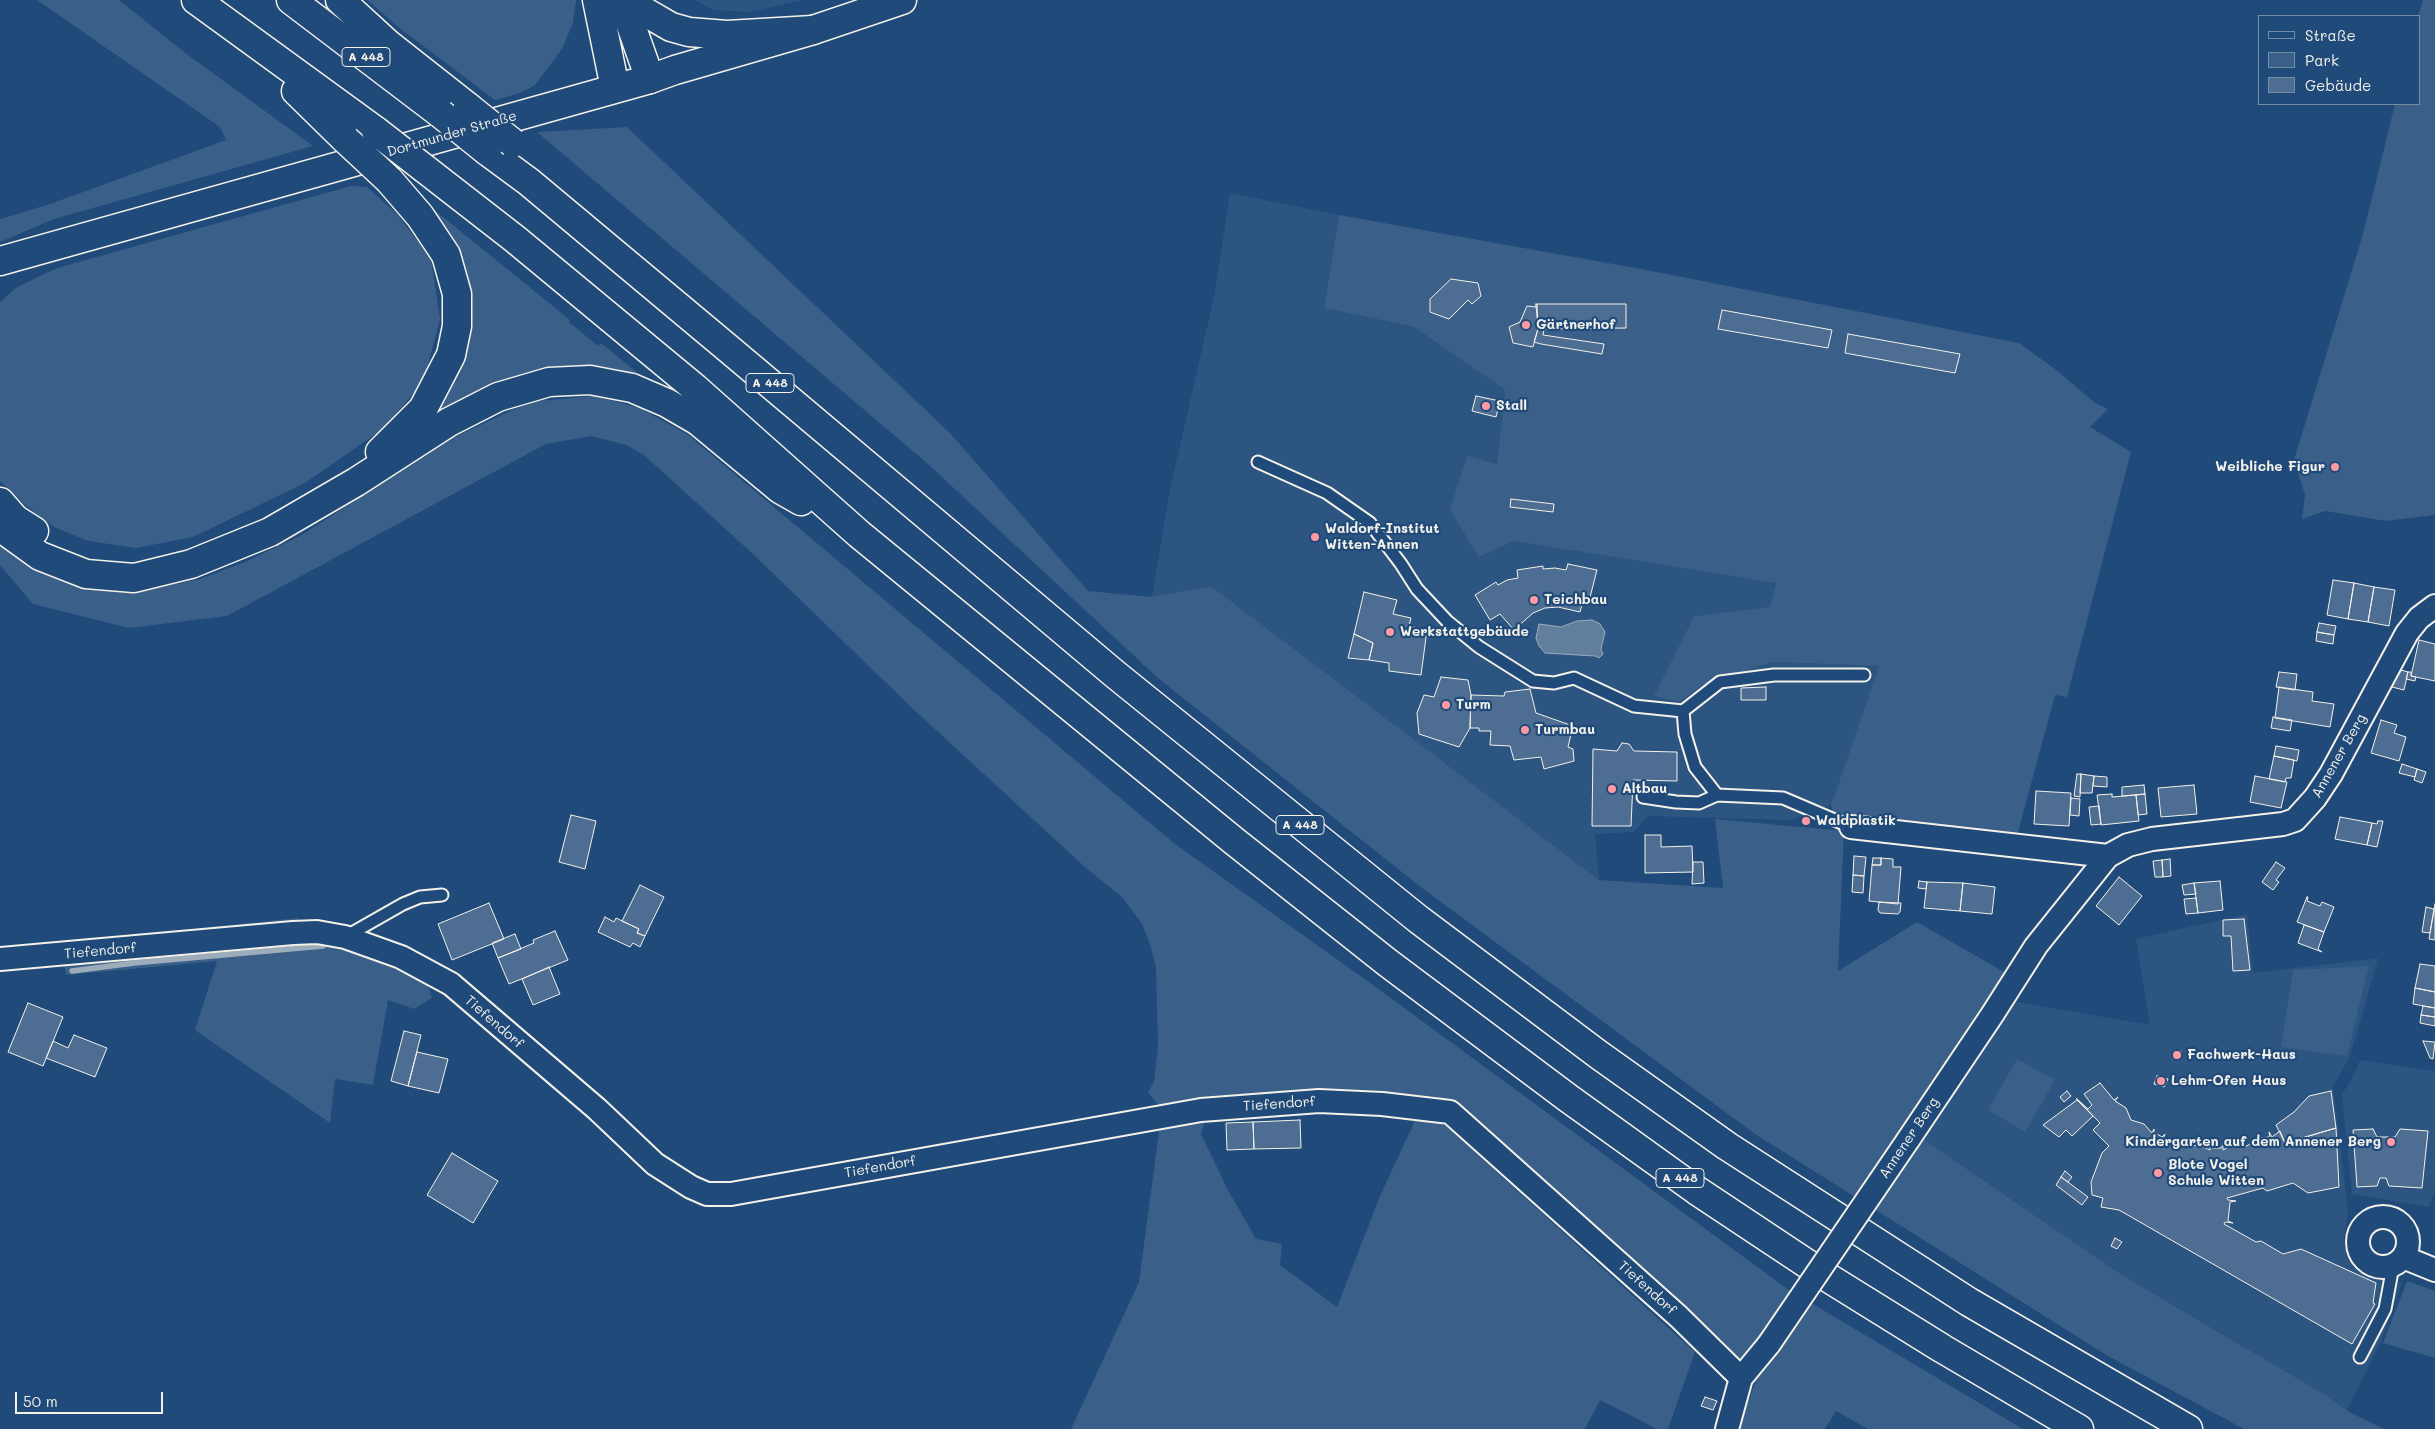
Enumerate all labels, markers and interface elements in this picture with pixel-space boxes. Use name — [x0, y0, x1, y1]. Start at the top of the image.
legend — [2258, 15, 2420, 105]
text: Straße — [2305, 25, 2356, 45]
road number: A 448 — [342, 48, 390, 66]
text: Park — [2305, 50, 2339, 70]
text: Gebäude — [2305, 75, 2371, 95]
street label: Dortmunder Straße — [385, 107, 519, 161]
place label: Gärtnerhof — [1536, 317, 1615, 333]
marker: Gärtnerhof — [1520, 319, 1532, 331]
road number: A 448 — [746, 373, 794, 392]
place label: Stall — [1496, 398, 1527, 414]
marker: Stall — [1480, 400, 1492, 412]
place label: Weibliche Figur — [2215, 459, 2325, 475]
marker: Weibliche Figur — [2329, 461, 2341, 473]
place label: Waldorf-Institut Witten-Annen — [1325, 521, 1439, 554]
marker: Waldorf-Institut Witten-Annen — [1309, 531, 1321, 543]
place label: Teichbau — [1544, 592, 1607, 608]
marker: Teichbau — [1528, 594, 1540, 606]
place label: Werkstattgebäude — [1400, 624, 1529, 640]
marker: Werkstattgebäude — [1384, 626, 1396, 638]
place label: Turm — [1456, 697, 1491, 713]
marker: Turm — [1440, 699, 1452, 711]
street label: Annener Berg — [2308, 711, 2370, 801]
place label: Turmbau — [1535, 722, 1595, 738]
marker: Turmbau — [1519, 724, 1531, 736]
place label: Altbau — [1622, 781, 1667, 797]
marker: Altbau — [1606, 783, 1618, 795]
place label: Waldplastik — [1816, 813, 1896, 829]
marker: Waldplastik — [1800, 815, 1812, 827]
road number: A 448 — [1276, 816, 1324, 834]
street label: Tiefendorf — [63, 939, 137, 963]
street label: Tiefendorf — [461, 992, 527, 1052]
place label: Fachwerk-Haus — [2187, 1047, 2296, 1063]
marker: Fachwerk-Haus — [2171, 1049, 2183, 1061]
place label: Lehm-Ofen Haus — [2171, 1073, 2286, 1089]
marker: Lehm-Ofen Haus — [2155, 1075, 2167, 1087]
street label: Tiefendorf — [1242, 1093, 1316, 1115]
street label: Annener Berg — [1876, 1094, 1942, 1182]
place label: Kindergarten auf dem Annener Berg — [2125, 1134, 2381, 1150]
marker: Kindergarten auf dem Annener Berg — [2385, 1136, 2397, 1148]
street label: Tiefendorf — [843, 1152, 917, 1182]
place label: Blote Vogel Schule Witten — [2168, 1157, 2264, 1190]
marker: Blote Vogel Schule Witten — [2152, 1167, 2164, 1179]
road number: A 448 — [1656, 1168, 1704, 1188]
street label: Tiefendorf — [1615, 1258, 1679, 1318]
scale bar — [18, 1382, 165, 1414]
text: 50 m — [23, 1391, 58, 1411]

